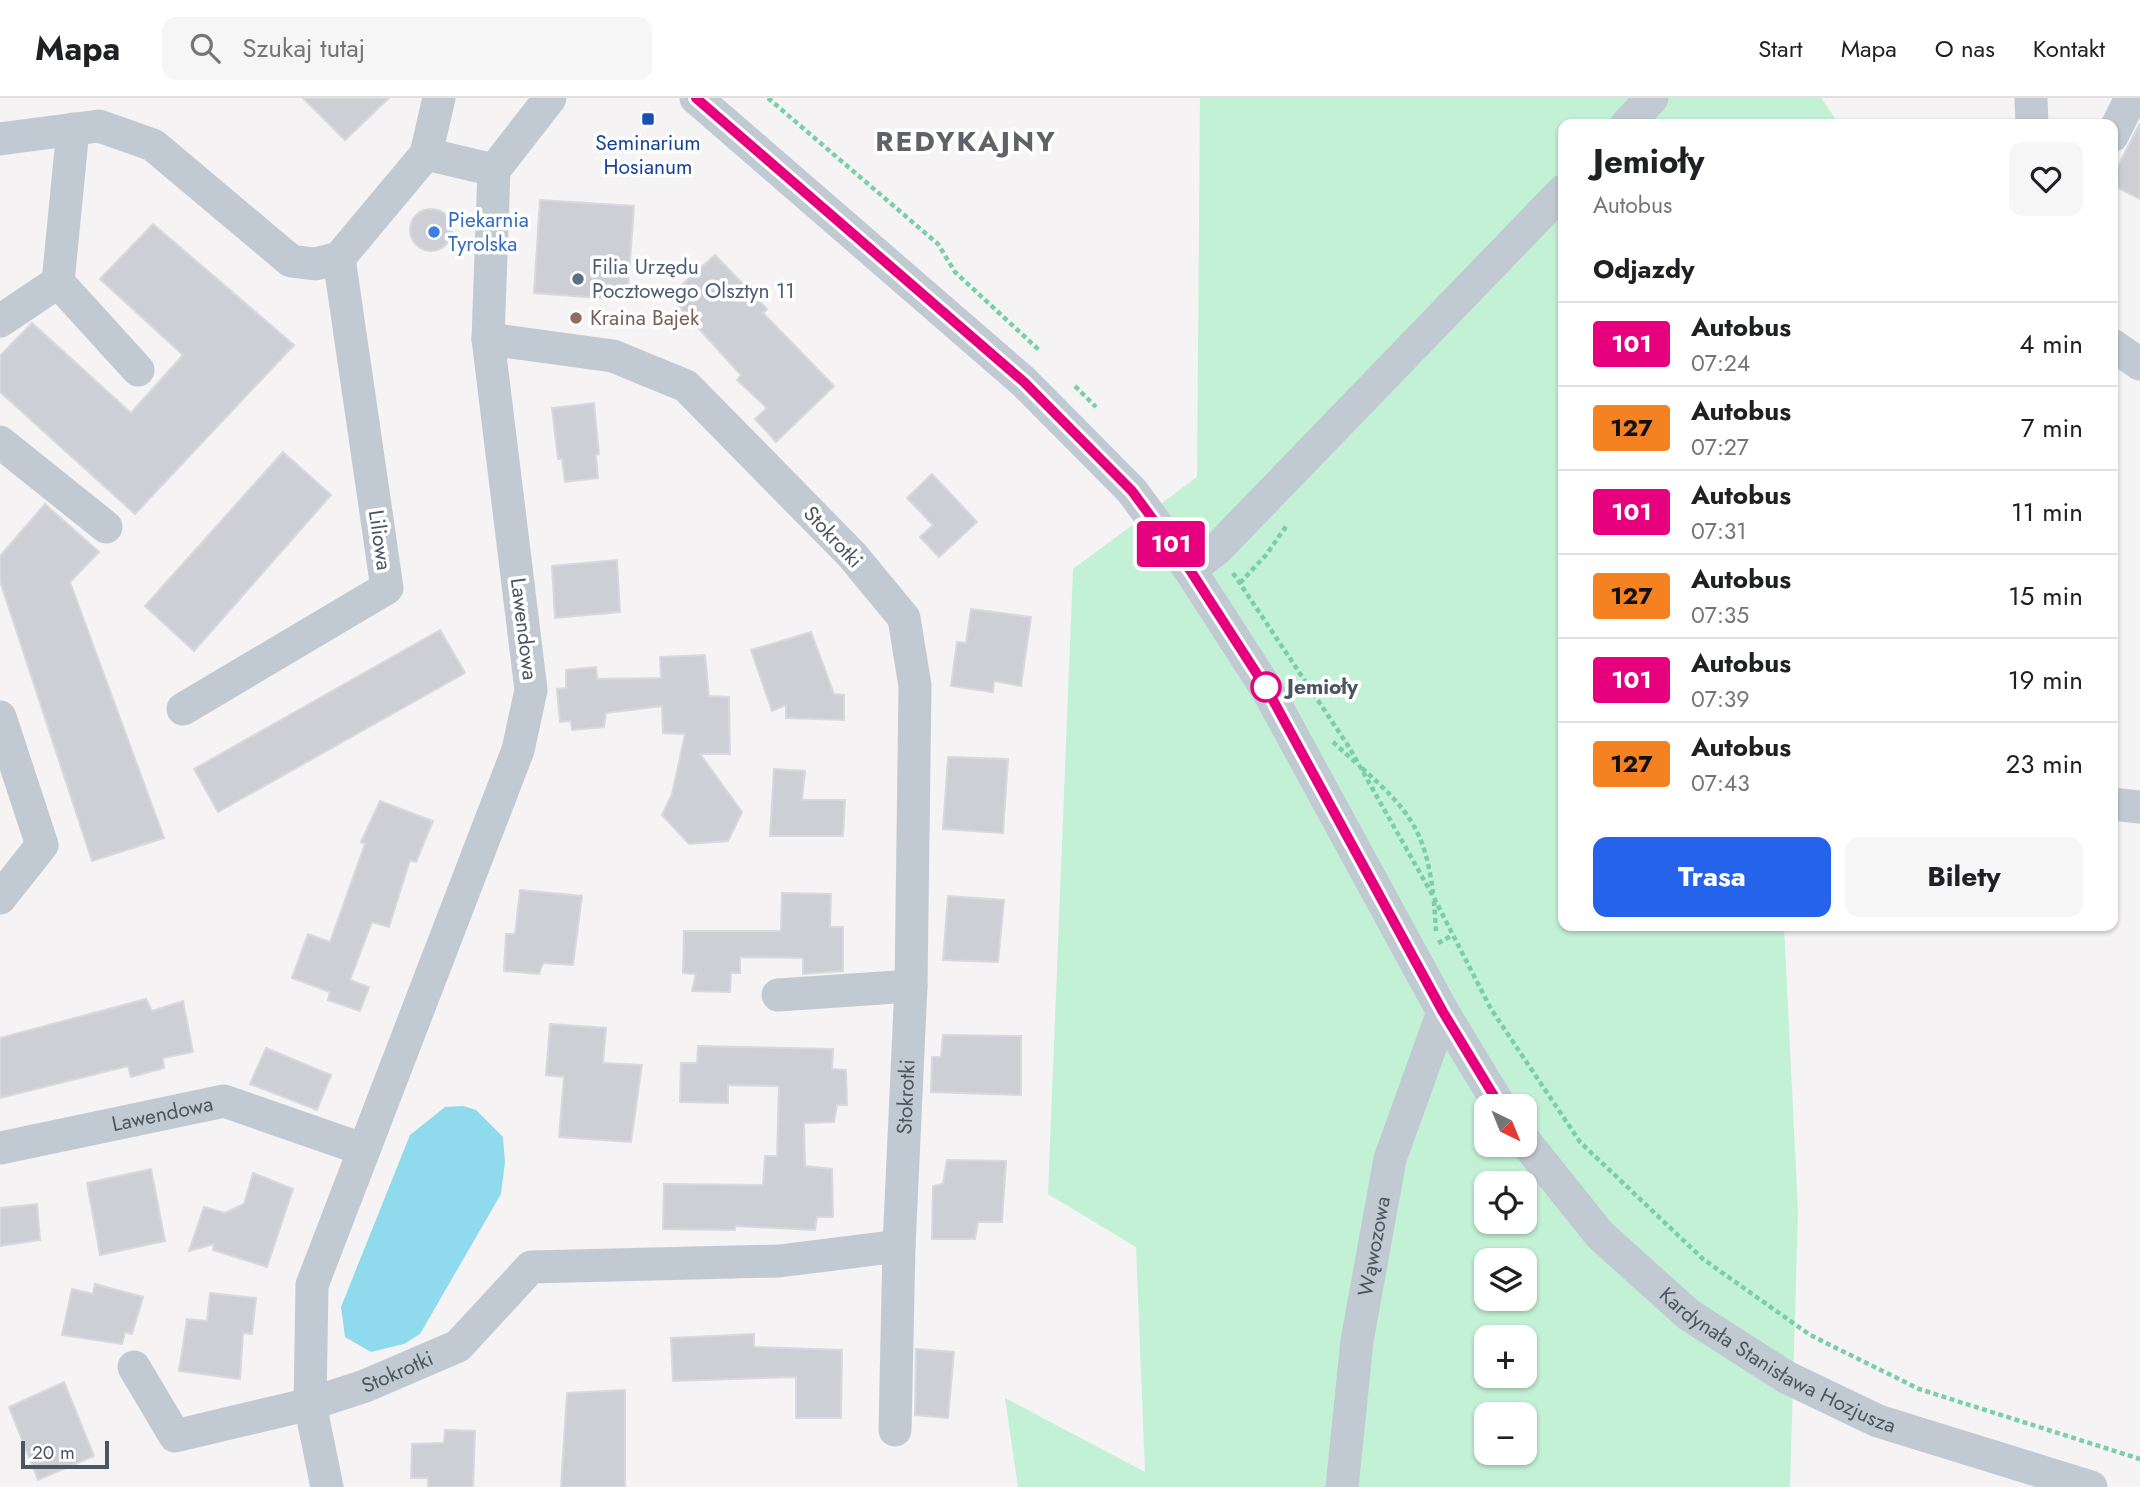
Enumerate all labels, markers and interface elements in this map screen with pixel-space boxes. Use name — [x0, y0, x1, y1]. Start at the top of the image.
search box — [162, 17, 652, 80]
text: Mapa — [35, 25, 120, 72]
icon: search — [186, 29, 224, 67]
text: Szukaj tutaj — [242, 29, 365, 67]
text: Start — [1758, 31, 1803, 66]
text: Mapa — [1841, 31, 1897, 66]
text: O nas — [1935, 31, 1995, 66]
text: Kontakt — [2033, 31, 2105, 66]
marker: Seminarium Hosianum — [640, 111, 656, 127]
district label: REDYKAJNY — [875, 121, 1057, 162]
place label: Seminarium Hosianum — [595, 128, 701, 182]
text: Jemioły — [1593, 138, 1705, 185]
button: heart — [2009, 142, 2083, 216]
text: Autobus — [1593, 188, 1672, 222]
place label: Piekarnia Tyrolska — [448, 205, 529, 259]
marker: Piekarnia Tyrolska — [426, 224, 442, 240]
text: Odjazdy — [1593, 250, 1695, 288]
place label: Filia Urzędu Pocztowego Olsztyn 11 — [592, 252, 795, 306]
marker: Filia Urzędu Pocztowego Olsztyn 11 — [570, 271, 586, 287]
place label: Kraina Bajek — [590, 303, 700, 333]
text: Autobus — [1691, 308, 1791, 346]
marker: Kraina Bajek — [568, 310, 584, 326]
text: 4 min — [2019, 325, 2083, 363]
text: 101 — [1611, 326, 1652, 361]
text: 07:24 — [1691, 346, 1750, 380]
text: Autobus — [1691, 392, 1791, 430]
text: 7 min — [2021, 409, 2083, 447]
text: 127 — [1610, 410, 1653, 445]
text: 07:27 — [1691, 430, 1749, 464]
text: Autobus — [1691, 476, 1791, 514]
text: 11 min — [2011, 493, 2083, 531]
text: 101 — [1611, 494, 1652, 529]
street label: Stokrotki — [796, 499, 870, 575]
street label: Liliowa — [361, 508, 399, 572]
text: 07:31 — [1691, 514, 1747, 548]
line badge: 101 — [1131, 521, 1211, 567]
text: 101 — [1151, 526, 1191, 561]
text: Autobus — [1691, 560, 1791, 598]
street label: Lawendowa — [503, 576, 545, 682]
text: 15 min — [2008, 577, 2083, 615]
text: 127 — [1610, 578, 1653, 613]
text: 07:35 — [1691, 598, 1749, 632]
text: Autobus — [1691, 644, 1791, 682]
text: 19 min — [2008, 661, 2083, 699]
text: 101 — [1611, 662, 1652, 697]
marker: Jemioły — [1251, 672, 1281, 702]
place label: Jemioły — [1283, 672, 1359, 702]
text: 07:39 — [1691, 682, 1750, 716]
text: Autobus — [1691, 728, 1791, 766]
text: 23 min — [2006, 745, 2083, 783]
text: 127 — [1610, 746, 1653, 781]
text: 07:43 — [1691, 766, 1750, 800]
button: Trasa — [1593, 837, 1831, 917]
button: Bilety — [1845, 837, 2083, 917]
street label: Stokrotki — [889, 1058, 923, 1135]
street label: Lawendowa — [109, 1089, 216, 1139]
north arrow — [1474, 1094, 1536, 1157]
map controls — [1474, 1094, 1537, 1465]
button: locate — [1474, 1171, 1537, 1234]
street label: Wąwozowa — [1350, 1194, 1398, 1299]
button: layers — [1474, 1248, 1537, 1311]
street label: Kardynała Stanisława Hozjusza — [1653, 1280, 1899, 1441]
button: + — [1474, 1325, 1537, 1388]
street label: Stokrotki — [357, 1343, 438, 1401]
button: − — [1474, 1402, 1537, 1465]
scale bar — [21, 1438, 108, 1470]
text: 20 m — [32, 1439, 75, 1466]

